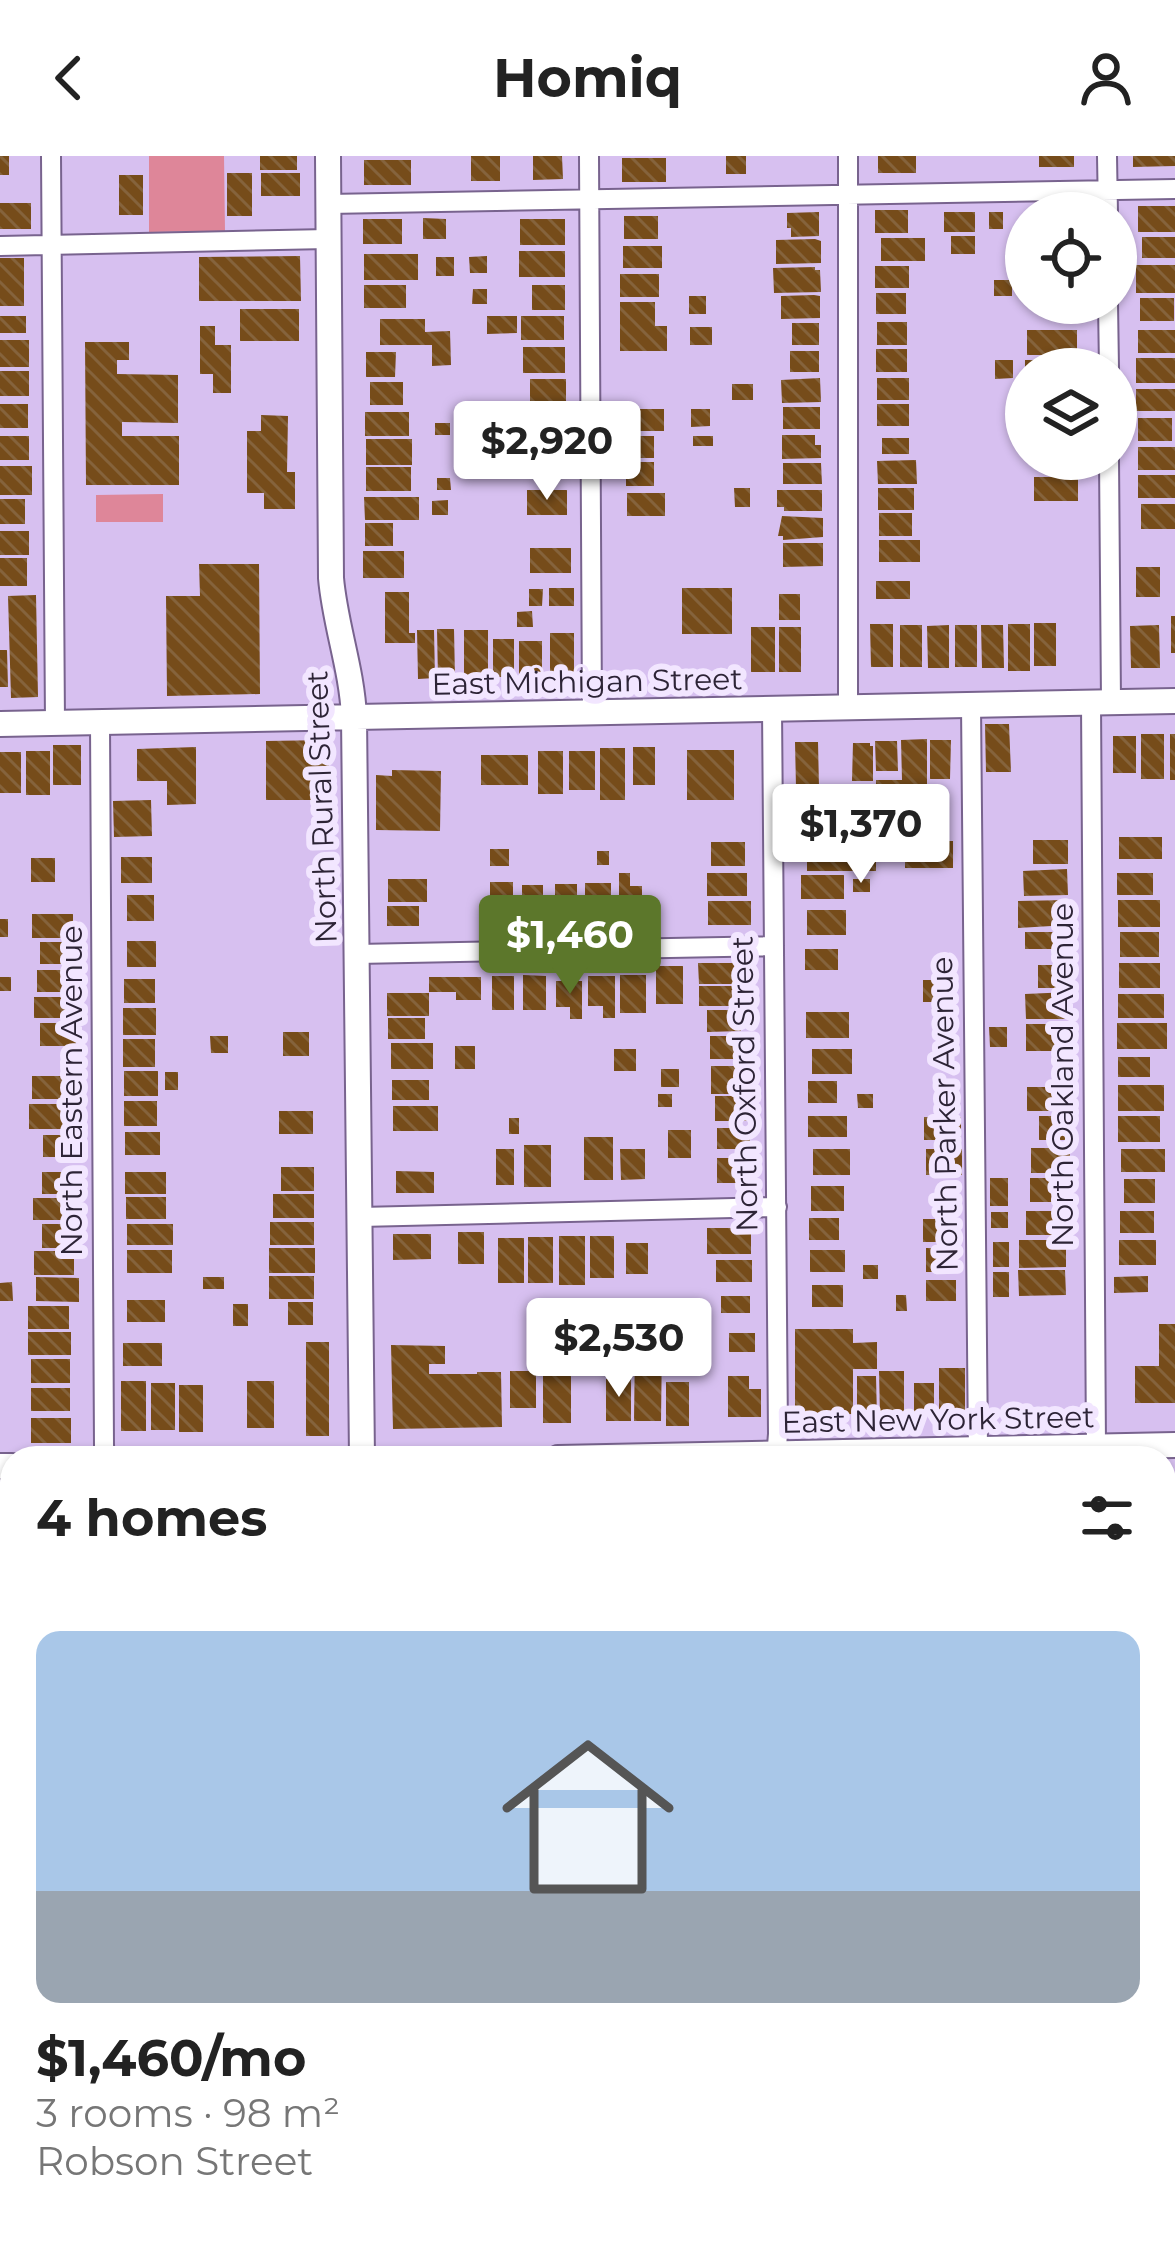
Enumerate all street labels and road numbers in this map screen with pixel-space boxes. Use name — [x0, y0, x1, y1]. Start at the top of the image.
street label: East Michigan Street — [431, 660, 743, 703]
street label: North Rural Street — [298, 670, 345, 944]
street label: North Oakland Avenue — [1044, 903, 1081, 1247]
street label: North Eastern Avenue — [53, 925, 90, 1257]
street label: North Oxford Street — [723, 936, 766, 1232]
street label: North Parker Avenue — [923, 956, 966, 1272]
street label: East New York Street — [781, 1398, 1095, 1441]

